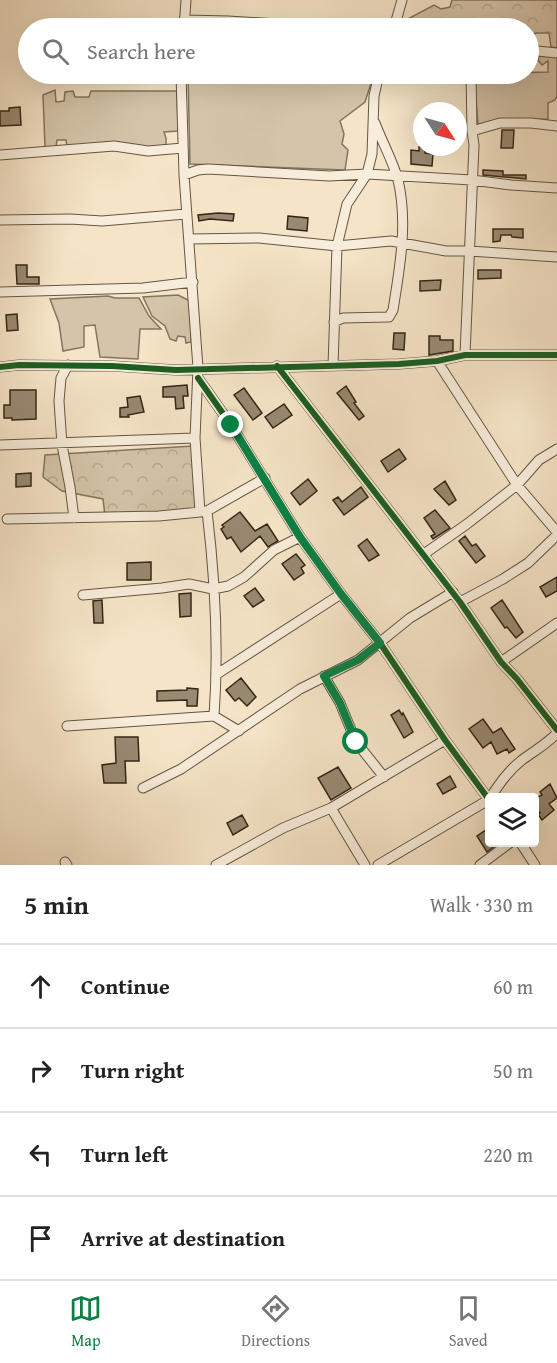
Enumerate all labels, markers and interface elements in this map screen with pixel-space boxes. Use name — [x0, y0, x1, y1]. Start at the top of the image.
search box — [18, 18, 539, 84]
icon: search — [39, 35, 72, 68]
text: Search here — [87, 35, 196, 67]
north arrow — [413, 102, 467, 156]
route end — [217, 411, 243, 437]
route start — [342, 728, 368, 754]
map controls — [485, 793, 539, 847]
button: layers — [485, 793, 539, 847]
text: 5 min — [24, 885, 89, 924]
text: Walk · 330 m — [430, 890, 533, 919]
icon: ahead — [24, 970, 57, 1003]
text: Continue — [81, 970, 170, 1002]
text: 60 m — [493, 972, 533, 1001]
icon: right — [24, 1054, 57, 1087]
text: Turn right — [81, 1054, 184, 1086]
text: 50 m — [493, 1056, 533, 1085]
icon: left — [24, 1138, 57, 1171]
text: Turn left — [81, 1138, 168, 1170]
text: 220 m — [483, 1140, 533, 1169]
icon: arrive — [24, 1222, 57, 1255]
text: Arrive at destination — [81, 1222, 285, 1254]
tab: Map — [69, 1292, 102, 1352]
tab: Directions — [241, 1292, 310, 1352]
tab: Saved — [449, 1292, 488, 1352]

